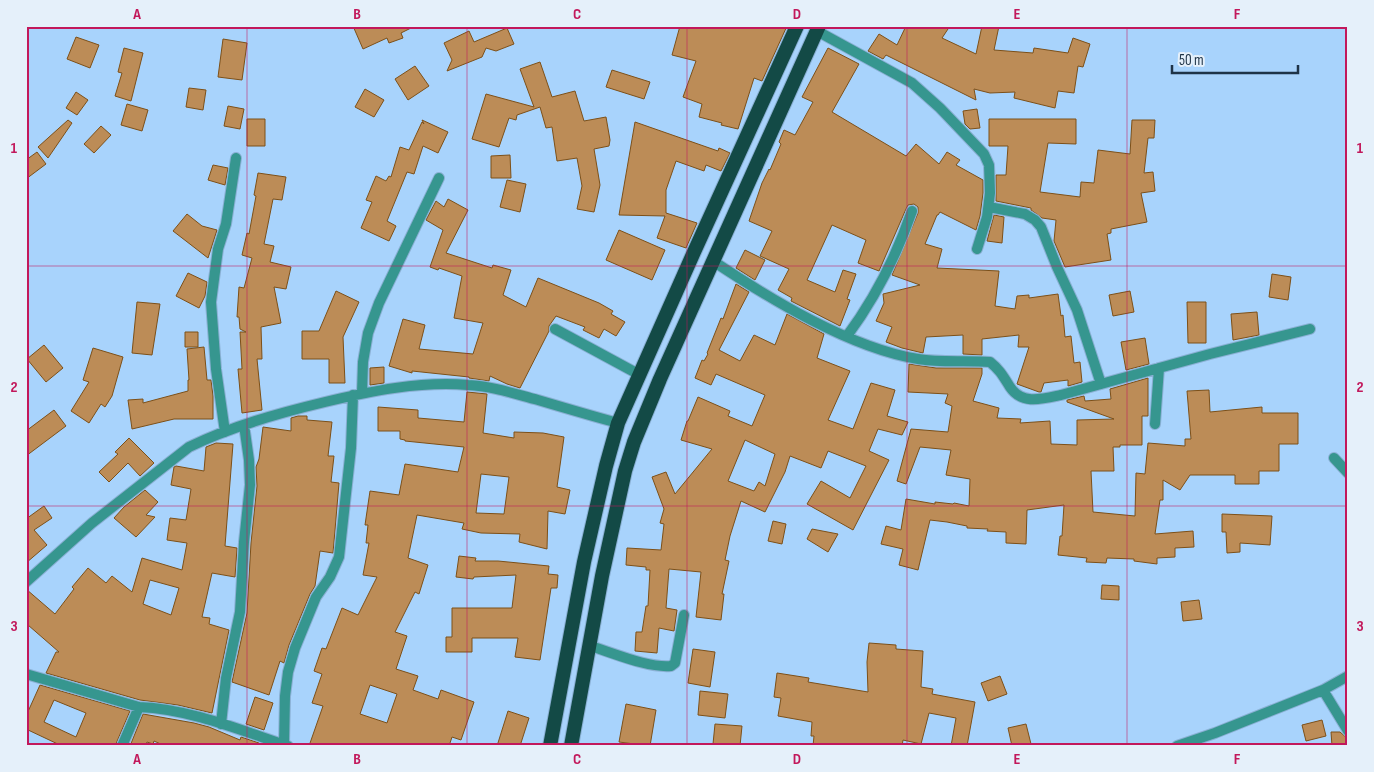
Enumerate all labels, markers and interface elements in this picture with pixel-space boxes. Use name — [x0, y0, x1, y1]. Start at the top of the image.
text: A — [132, 5, 141, 24]
text: B — [353, 5, 361, 24]
text: C — [573, 5, 581, 24]
text: D — [793, 5, 801, 24]
text: E — [1014, 5, 1021, 24]
text: F — [1234, 5, 1241, 24]
scale bar — [1172, 42, 1298, 74]
text: 50 m — [1179, 51, 1204, 70]
text: 1 — [11, 139, 18, 158]
text: 1 — [1357, 139, 1364, 158]
text: 2 — [10, 378, 18, 397]
text: 2 — [1356, 378, 1364, 397]
text: 3 — [10, 617, 18, 636]
text: 3 — [1356, 617, 1364, 636]
text: A — [132, 750, 141, 769]
text: B — [353, 750, 361, 769]
text: C — [573, 750, 581, 769]
text: D — [793, 750, 801, 769]
text: E — [1014, 750, 1021, 769]
text: F — [1234, 750, 1241, 769]

